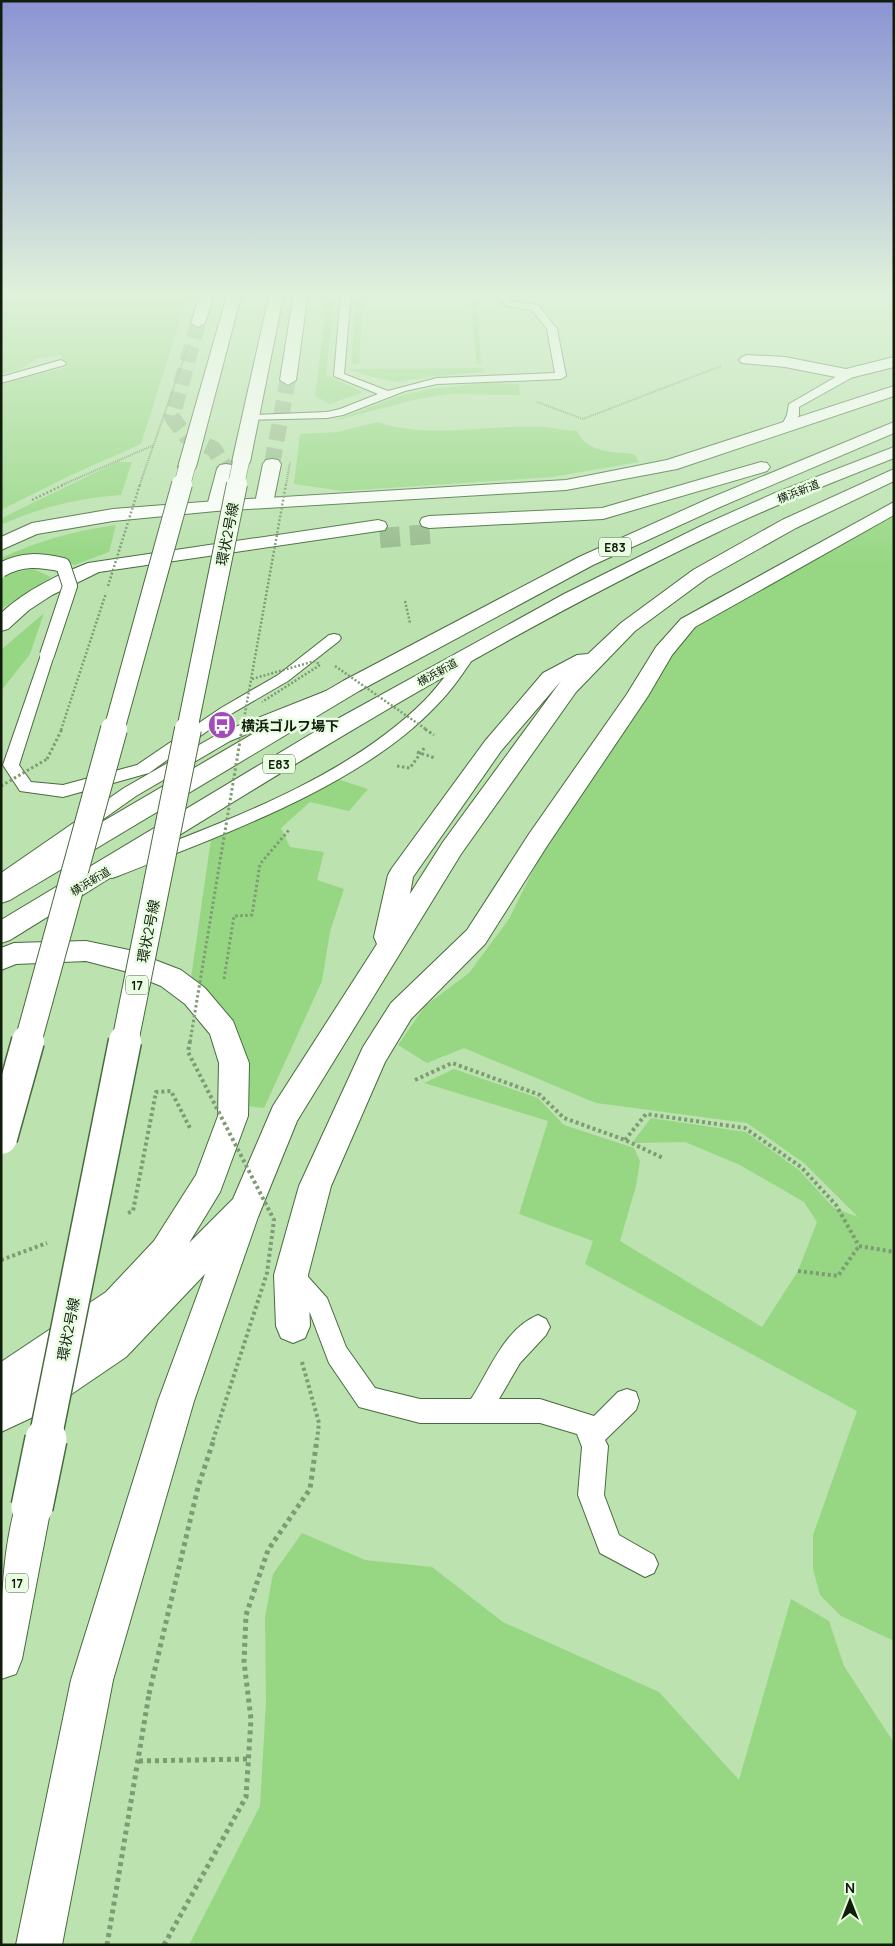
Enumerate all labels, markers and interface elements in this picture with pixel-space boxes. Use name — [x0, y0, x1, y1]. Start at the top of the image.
street label: 横浜新道 — [775, 476, 821, 506]
street label: 環状2号線 — [212, 501, 242, 567]
road number: E83 — [599, 538, 631, 556]
street label: 横浜新道 — [414, 655, 460, 689]
bus stop icon: 横浜ゴルフ場下 — [207, 710, 237, 740]
place label: 横浜ゴルフ場下 — [241, 716, 339, 735]
road number: E83 — [263, 754, 295, 774]
street label: 横浜新道 — [67, 863, 113, 899]
street label: 環状2号線 — [133, 898, 163, 964]
road number: 17 — [126, 976, 148, 994]
street label: 環状2号線 — [53, 1296, 83, 1362]
road number: 17 — [6, 1574, 28, 1592]
north arrow — [825, 1876, 875, 1926]
text: N — [845, 1878, 855, 1897]

